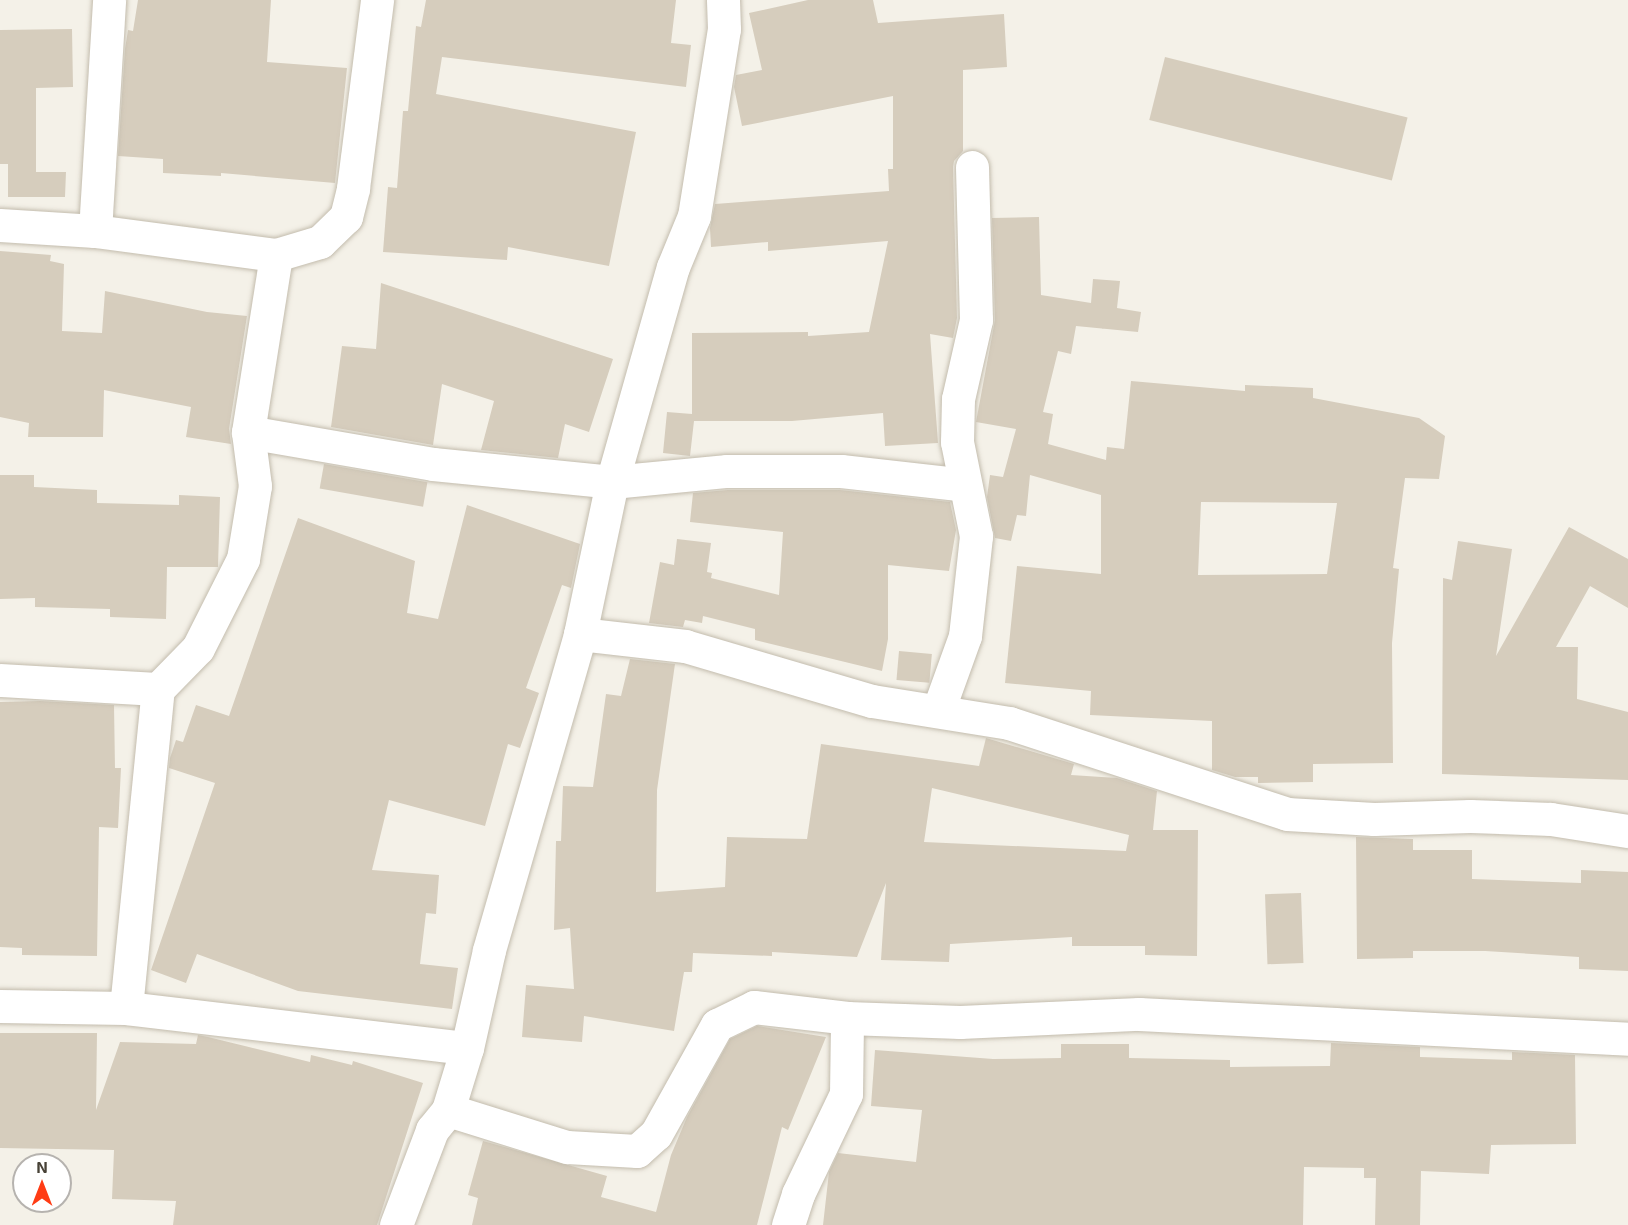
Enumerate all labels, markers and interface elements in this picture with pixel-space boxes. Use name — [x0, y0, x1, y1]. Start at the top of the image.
north arrow — [12, 1153, 72, 1213]
text: N — [36, 1157, 48, 1176]

